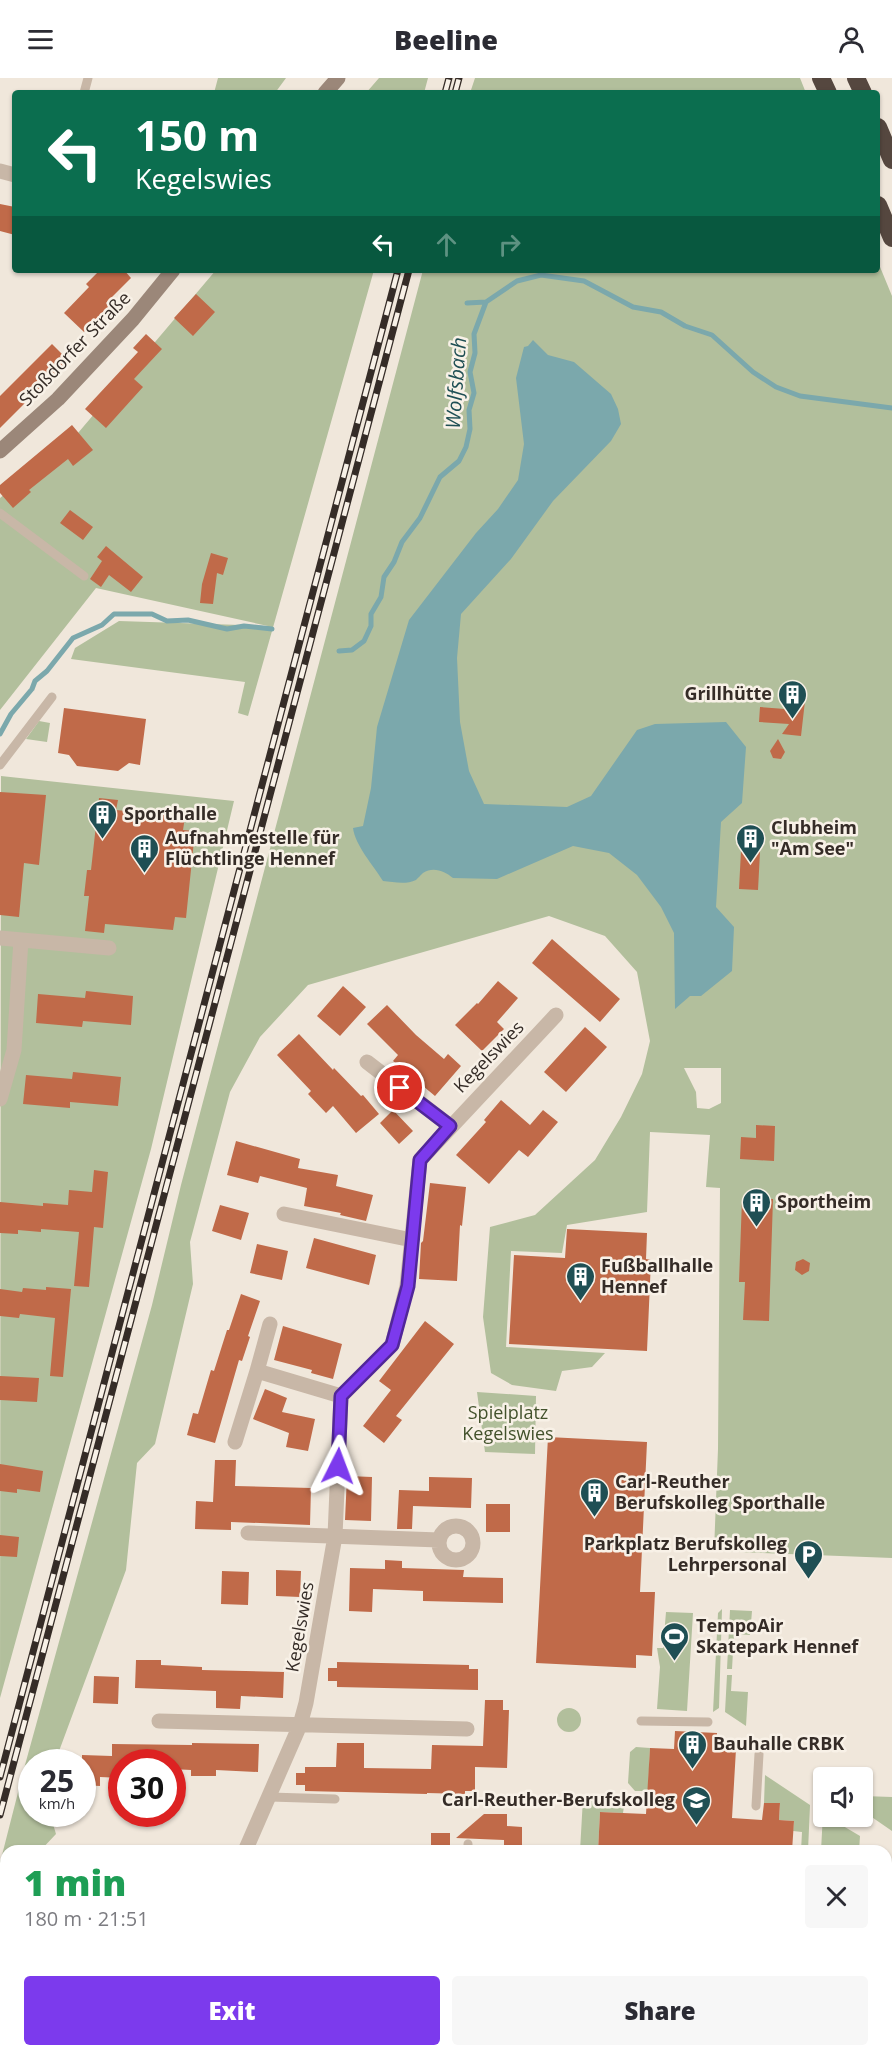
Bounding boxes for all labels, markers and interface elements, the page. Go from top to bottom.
text: Beeline [394,21,498,58]
icon: menu [24,23,57,56]
icon: person [835,23,868,56]
text: 150 m [135,106,259,163]
icon: left [36,114,114,192]
text: Kegelswies [135,160,272,197]
icon: left [367,228,400,261]
icon: ahead [430,228,463,261]
icon: right [493,228,526,261]
street label: Stoßdorfer Straße [13,286,135,411]
water label: Wolfsbach [439,336,472,430]
building icon: Grillhütte [777,678,809,720]
place label: Grillhütte [684,681,772,705]
building icon: Sporthalle [87,798,119,840]
place label: Sporthalle [124,801,217,825]
place label: Clubheim "Am See" [771,815,857,860]
building icon: Clubheim "Am See" [734,822,766,864]
place label: Aufnahmestelle für Flüchtlinge Hennef [165,825,340,870]
building icon: Aufnahmestelle für Flüchtlinge Hennef [128,832,160,874]
street label: Kegelswies [448,1015,529,1097]
pin [374,1062,425,1113]
icon: arrive [383,1071,416,1104]
building icon: Sportheim [740,1186,772,1228]
place label: Sportheim [777,1189,871,1213]
place label: Fußballhalle Hennef [601,1253,713,1298]
building icon: Fußballhalle Hennef [564,1260,596,1302]
park label: Spielplatz Kegelswies [462,1400,554,1445]
position arrow [306,1434,370,1498]
place label: Carl-Reuther Berufskolleg Sporthalle [615,1469,825,1514]
building icon: Carl-Reuther Berufskolleg Sporthalle [578,1476,610,1518]
place label: Parkplatz Berufskolleg Lehrpersonal [584,1531,787,1576]
parking icon: Parkplatz Berufskolleg Lehrpersonal [792,1538,824,1580]
street label: Kegelswies [279,1580,319,1674]
place label: TempoAir Skatepark Hennef [696,1613,859,1658]
sports icon: TempoAir Skatepark Hennef [659,1620,691,1662]
building icon: Bauhalle CRBK [676,1728,708,1770]
place label: Bauhalle CRBK [713,1731,844,1755]
speed limit sign: 30 [108,1749,186,1827]
text: 25 [40,1760,74,1801]
map controls [813,1767,873,1827]
button: sound [813,1767,873,1827]
school or university icon: Carl-Reuther-Berufskolleg [680,1784,712,1826]
place label: Carl-Reuther-Berufskolleg [442,1787,675,1811]
text: km/h [39,1793,75,1813]
text: 1 min [24,1858,126,1907]
button: close [805,1865,868,1928]
text: 180 m · 21:51 [24,1905,149,1932]
button: Exit [24,1976,440,2045]
button: Share [452,1976,868,2045]

